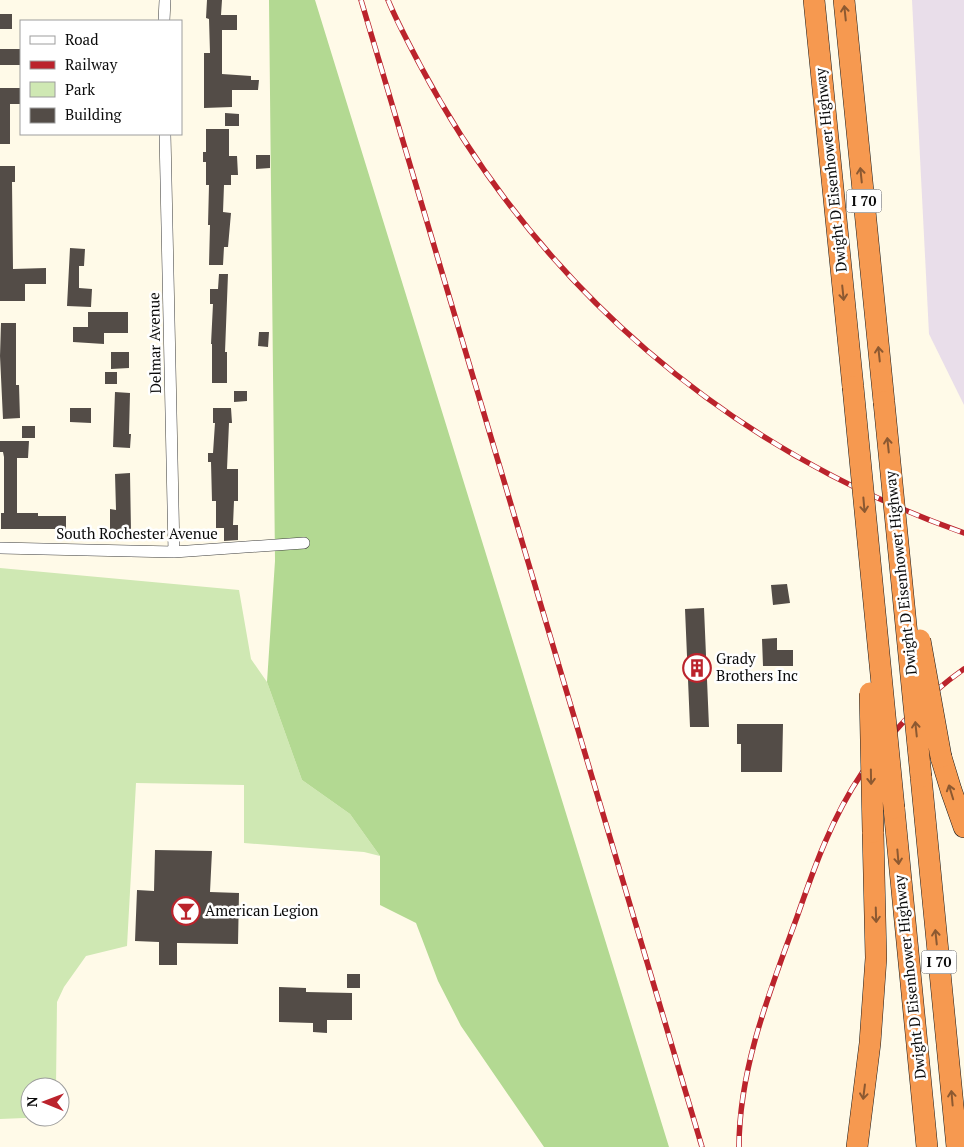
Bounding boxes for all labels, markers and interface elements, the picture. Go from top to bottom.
one-way arrow [840,5,850,21]
legend [20,20,182,135]
text: Road [65,29,98,49]
text: Railway [65,54,118,74]
street label: Dwight D Eisenhower Highway [809,67,851,273]
text: Park [65,79,95,99]
text: Building [65,104,123,124]
one-way arrow [856,167,866,183]
road number: I 70 [846,190,882,212]
one-way arrow [838,284,848,300]
street label: Delmar Avenue [143,292,165,394]
one-way arrow [874,346,884,362]
one-way arrow [883,437,893,453]
street label: Dwight D Eisenhower Highway [879,470,921,676]
one-way arrow [859,496,869,512]
street label: South Rochester Avenue [56,523,218,543]
place label: Grady Brothers Inc [716,648,798,685]
building icon: Grady Brothers Inc [682,653,712,683]
one-way arrow [912,721,921,737]
one-way arrow [867,768,876,784]
one-way arrow [946,785,956,801]
one-way arrow [893,849,903,865]
street label: Dwight D Eisenhower Highway [888,874,930,1080]
bar icon: American Legion [171,896,201,926]
place label: American Legion [205,900,319,920]
one-way arrow [871,907,880,923]
one-way arrow [931,929,941,945]
road number: I 70 [922,950,956,974]
north arrow [20,1077,70,1127]
one-way arrow [859,1083,869,1099]
one-way arrow [947,1091,957,1107]
text: N [22,1096,41,1107]

